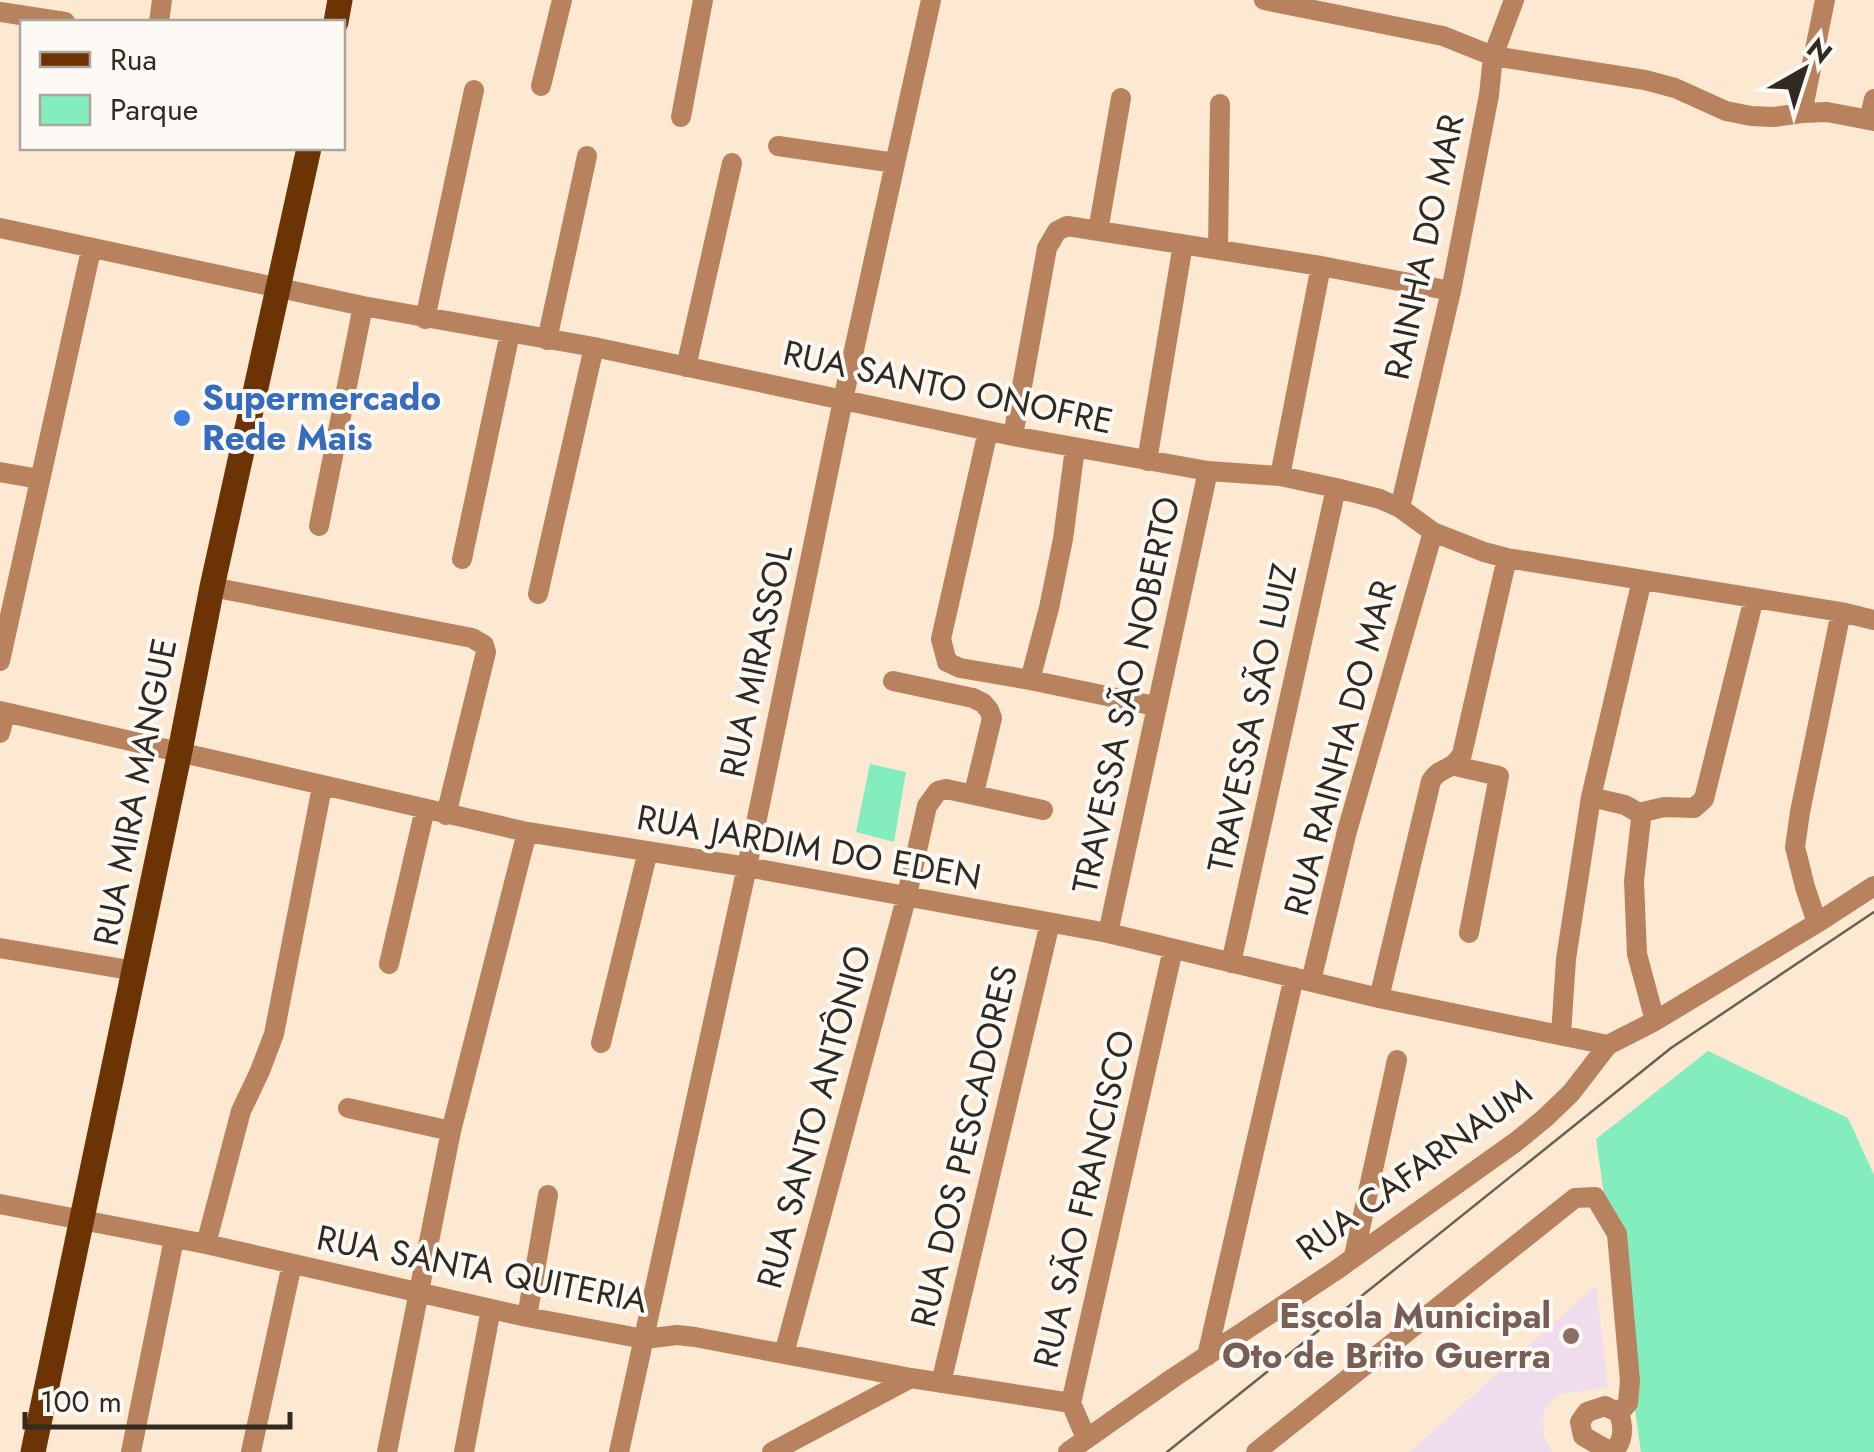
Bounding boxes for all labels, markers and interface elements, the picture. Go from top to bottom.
legend [20,20,345,150]
north arrow [1754,20,1854,120]
text: N [1798,28,1841,74]
text: Rua [110,38,157,81]
text: Parque [110,88,198,131]
street label: RAINHA DO MAR [1371,109,1477,384]
street label: RUA SANTO ONOFRE [778,328,1118,446]
place label: Supermercado Rede Mais [202,373,441,463]
marker: Supermercado Rede Mais [171,407,193,429]
street label: TRAVESSA SÃO NOBERTO [1059,492,1193,898]
street label: RUA MIRASSOL [707,540,805,782]
street label: TRAVESSA SÃO LUIZ [1195,559,1309,877]
street label: RUA RAINHA DO MAR [1271,574,1409,921]
street label: RUA MIRA MANGUE [81,634,189,950]
street label: RUA JARDIM DO EDEN [633,792,985,902]
street label: RUA SANTO ANTÔNIO [744,940,884,1294]
street label: RUA DOS PESCADORES [898,960,1030,1332]
street label: RUA SÃO FRANCISCO [1021,1025,1147,1373]
street label: RUA CAFARNAUM [1286,1068,1542,1272]
street label: RUA SANTA QUITERIA [312,1212,652,1326]
place label: Escola Municipal Oto de Brito Guerra [1222,1291,1551,1381]
marker: Escola Municipal Oto de Brito Guerra [1560,1325,1582,1347]
scale bar [25,1367,290,1429]
text: 100 m [40,1380,122,1423]

